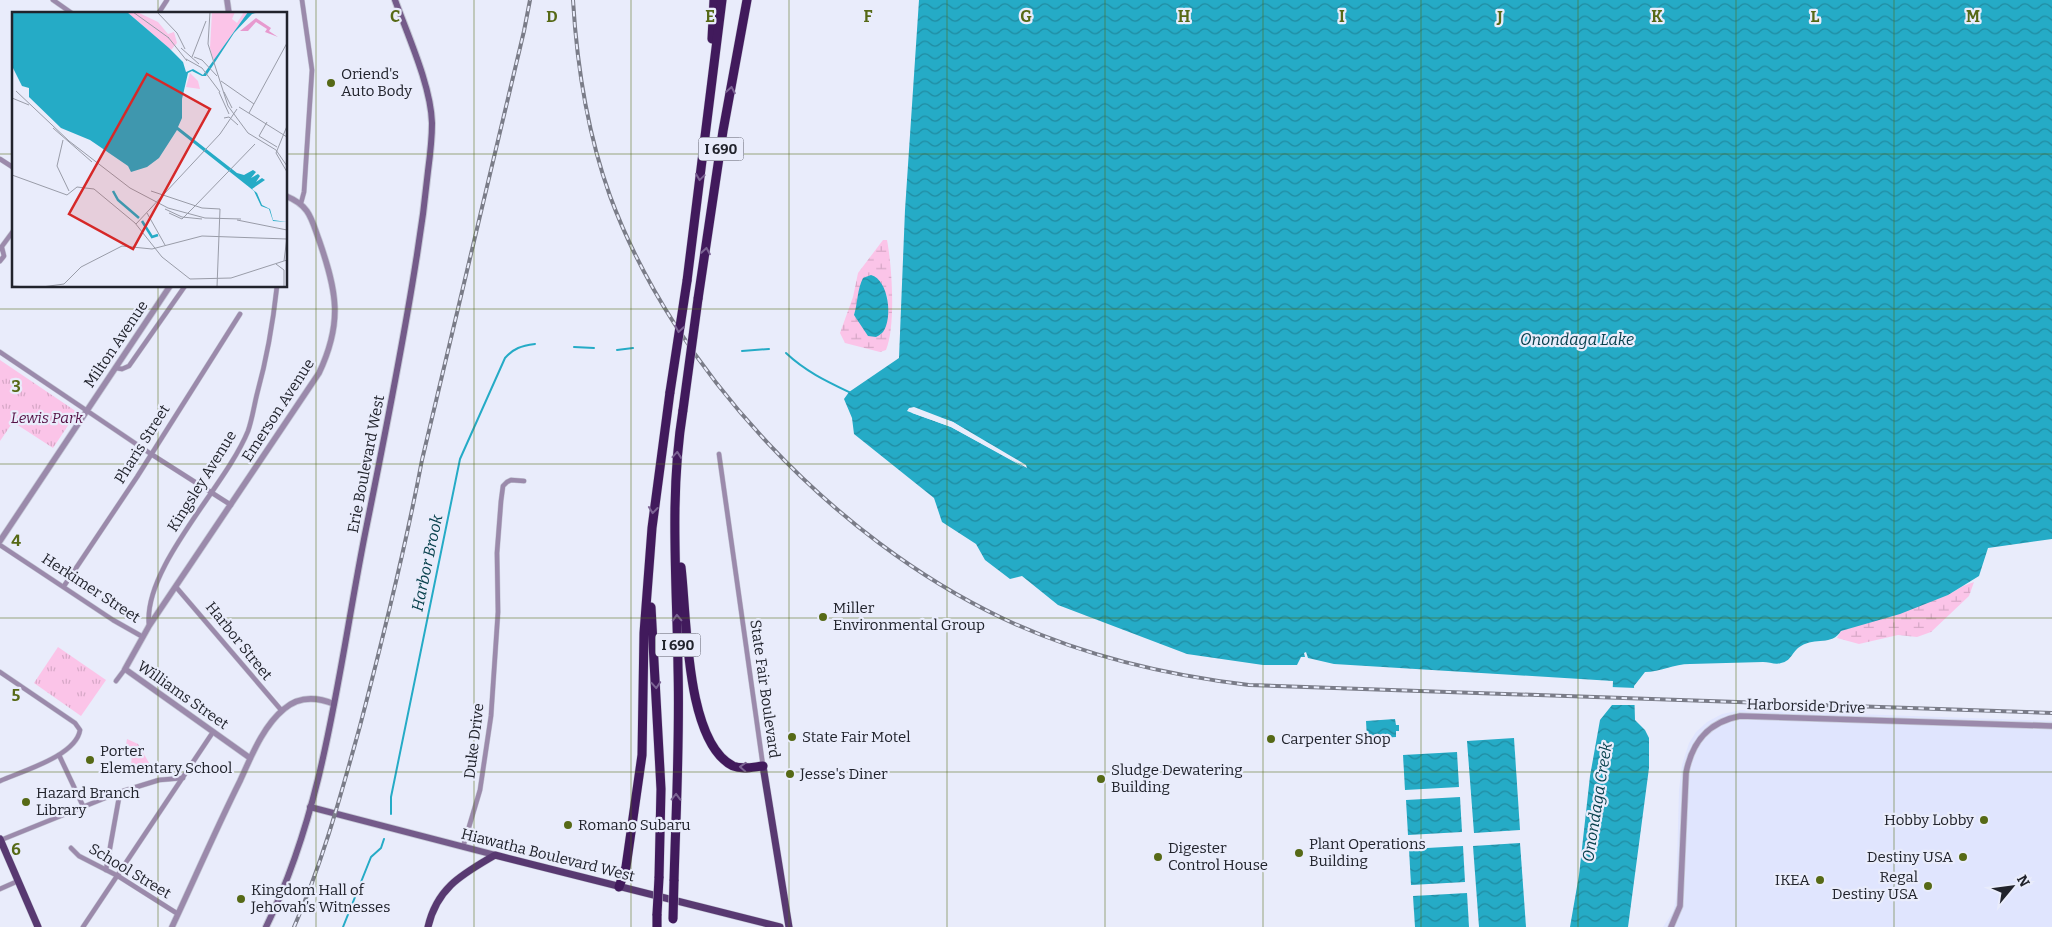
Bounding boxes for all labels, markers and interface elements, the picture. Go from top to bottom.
text: C [390,7,400,26]
text: D [546,7,558,26]
text: E [705,7,715,26]
text: F [864,7,873,26]
text: G [1020,7,1032,26]
text: H [1178,7,1191,26]
text: I [1339,7,1345,26]
text: J [1496,7,1503,26]
text: K [1651,7,1663,26]
text: L [1811,7,1820,26]
text: M [1966,7,1980,26]
inset map [12,12,288,288]
place label: Oriend's Auto Body [341,65,412,100]
marker: Oriend's Auto Body [325,77,337,89]
one-way arrow [725,86,735,94]
road number: I 690 [698,138,744,160]
one-way arrow [696,173,706,182]
one-way arrow [700,246,710,255]
street label: Milton Avenue [80,297,152,391]
one-way arrow [675,325,685,333]
water label: Onondaga Lake [1520,330,1634,349]
street label: Emerson Avenue [238,355,318,465]
text: 3 [11,377,21,396]
street label: Erie Boulevard West [344,393,388,534]
street label: Pharis Street [111,401,174,487]
park label: Lewis Park [11,409,84,427]
street label: Kingsley Avenue [164,427,240,535]
one-way arrow [671,451,682,459]
one-way arrow [648,506,659,514]
water label: Harbor Brook [407,513,447,613]
text: 4 [11,531,21,550]
street label: Herkimer Street [39,550,144,627]
street label: Harbor Street [202,598,276,684]
place label: Miller Environmental Group [833,599,985,634]
marker: Miller Environmental Group [817,611,829,623]
one-way arrow [672,613,682,621]
street label: State Fair Boulevard [746,619,784,760]
road number: I 690 [656,634,700,656]
street label: Williams Street [134,657,232,733]
one-way arrow [650,681,661,689]
text: 5 [12,686,21,705]
street label: Harborside Drive [1746,695,1866,717]
street label: Duke Drive [460,702,488,780]
place label: State Fair Motel [802,728,911,746]
place label: Carpenter Shop [1281,730,1391,748]
marker: State Fair Motel [786,731,798,743]
marker: Carpenter Shop [1265,733,1277,745]
water label: Onondaga Creek [1578,741,1616,863]
place label: Porter Elementary School [100,742,232,777]
marker: Porter Elementary School [84,754,96,766]
place label: Sludge Dewatering Building [1111,761,1243,796]
one-way arrow [738,762,746,773]
place label: Jesse's Diner [799,765,888,783]
marker: Jesse's Diner [784,768,796,780]
marker: Sludge Dewatering Building [1095,773,1107,785]
place label: Hazard Branch Library [36,784,140,819]
one-way arrow [671,793,682,801]
marker: Hazard Branch Library [20,796,32,808]
place label: Hobby Lobby [1884,811,1974,829]
marker: Hobby Lobby [1978,814,1990,826]
place label: Romano Subaru [578,816,691,834]
marker: Romano Subaru [562,819,574,831]
street label: Hiawatha Boulevard West [459,825,637,885]
place label: Plant Operations Building [1309,835,1426,870]
street label: School Street [86,839,175,903]
place label: Digester Control House [1168,839,1268,874]
text: 6 [11,840,21,859]
marker: Plant Operations Building [1293,847,1305,859]
place label: Destiny USA [1867,848,1953,866]
marker: Digester Control House [1152,851,1164,863]
marker: Destiny USA [1957,851,1969,863]
north arrow [1987,862,2037,912]
place label: Regal Destiny USA [1832,868,1918,903]
place label: IKEA [1775,871,1810,889]
text: N [2013,872,2033,890]
marker: IKEA [1814,874,1826,886]
marker: Regal Destiny USA [1922,880,1934,892]
place label: Kingdom Hall of Jehovah’s Witnesses [250,881,390,916]
marker: Kingdom Hall of Jehovah’s Witnesses [235,893,247,905]

